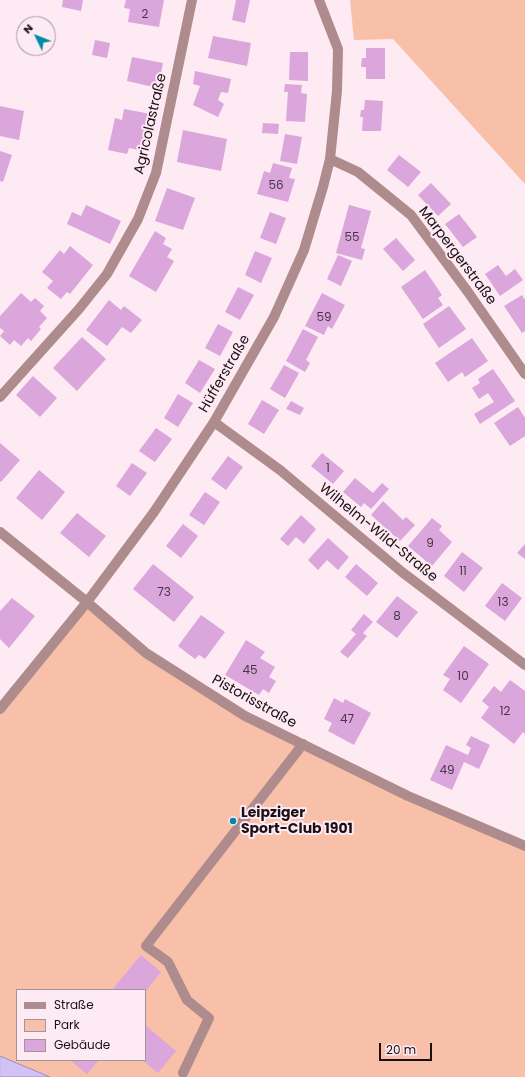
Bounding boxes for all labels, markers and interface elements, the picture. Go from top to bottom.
house number: 2 [142,8,148,22]
north arrow [16,16,56,56]
text: N [19,20,37,37]
street label: Agricolastraße [131,72,171,176]
house number: 56 [268,179,284,193]
street label: Marpergerstraße [415,204,499,308]
house number: 55 [344,231,360,245]
house number: 59 [316,311,332,325]
street label: Hüfferstraße [196,332,254,416]
house number: 1 [326,462,330,476]
street label: Wilhelm-Wild-Straße [315,480,441,586]
house number: 9 [426,537,434,551]
house number: 11 [459,565,467,579]
house number: 73 [157,586,171,600]
house number: 13 [498,596,508,610]
house number: 8 [393,610,401,624]
house number: 45 [242,664,258,678]
house number: 10 [457,670,469,684]
street label: Pistorisstraße [209,672,299,732]
house number: 12 [500,705,510,719]
house number: 47 [340,713,354,727]
house number: 49 [439,764,455,778]
place label: Leipziger Sport-Club 1901 [241,805,353,838]
marker: Leipziger Sport-Club 1901 [228,816,238,826]
legend [16,989,146,1061]
text: Straße [54,996,94,1013]
text: Park [54,1016,80,1033]
scale bar [381,1035,434,1061]
text: Gebäude [54,1036,110,1053]
text: 20 m [386,1041,416,1058]

